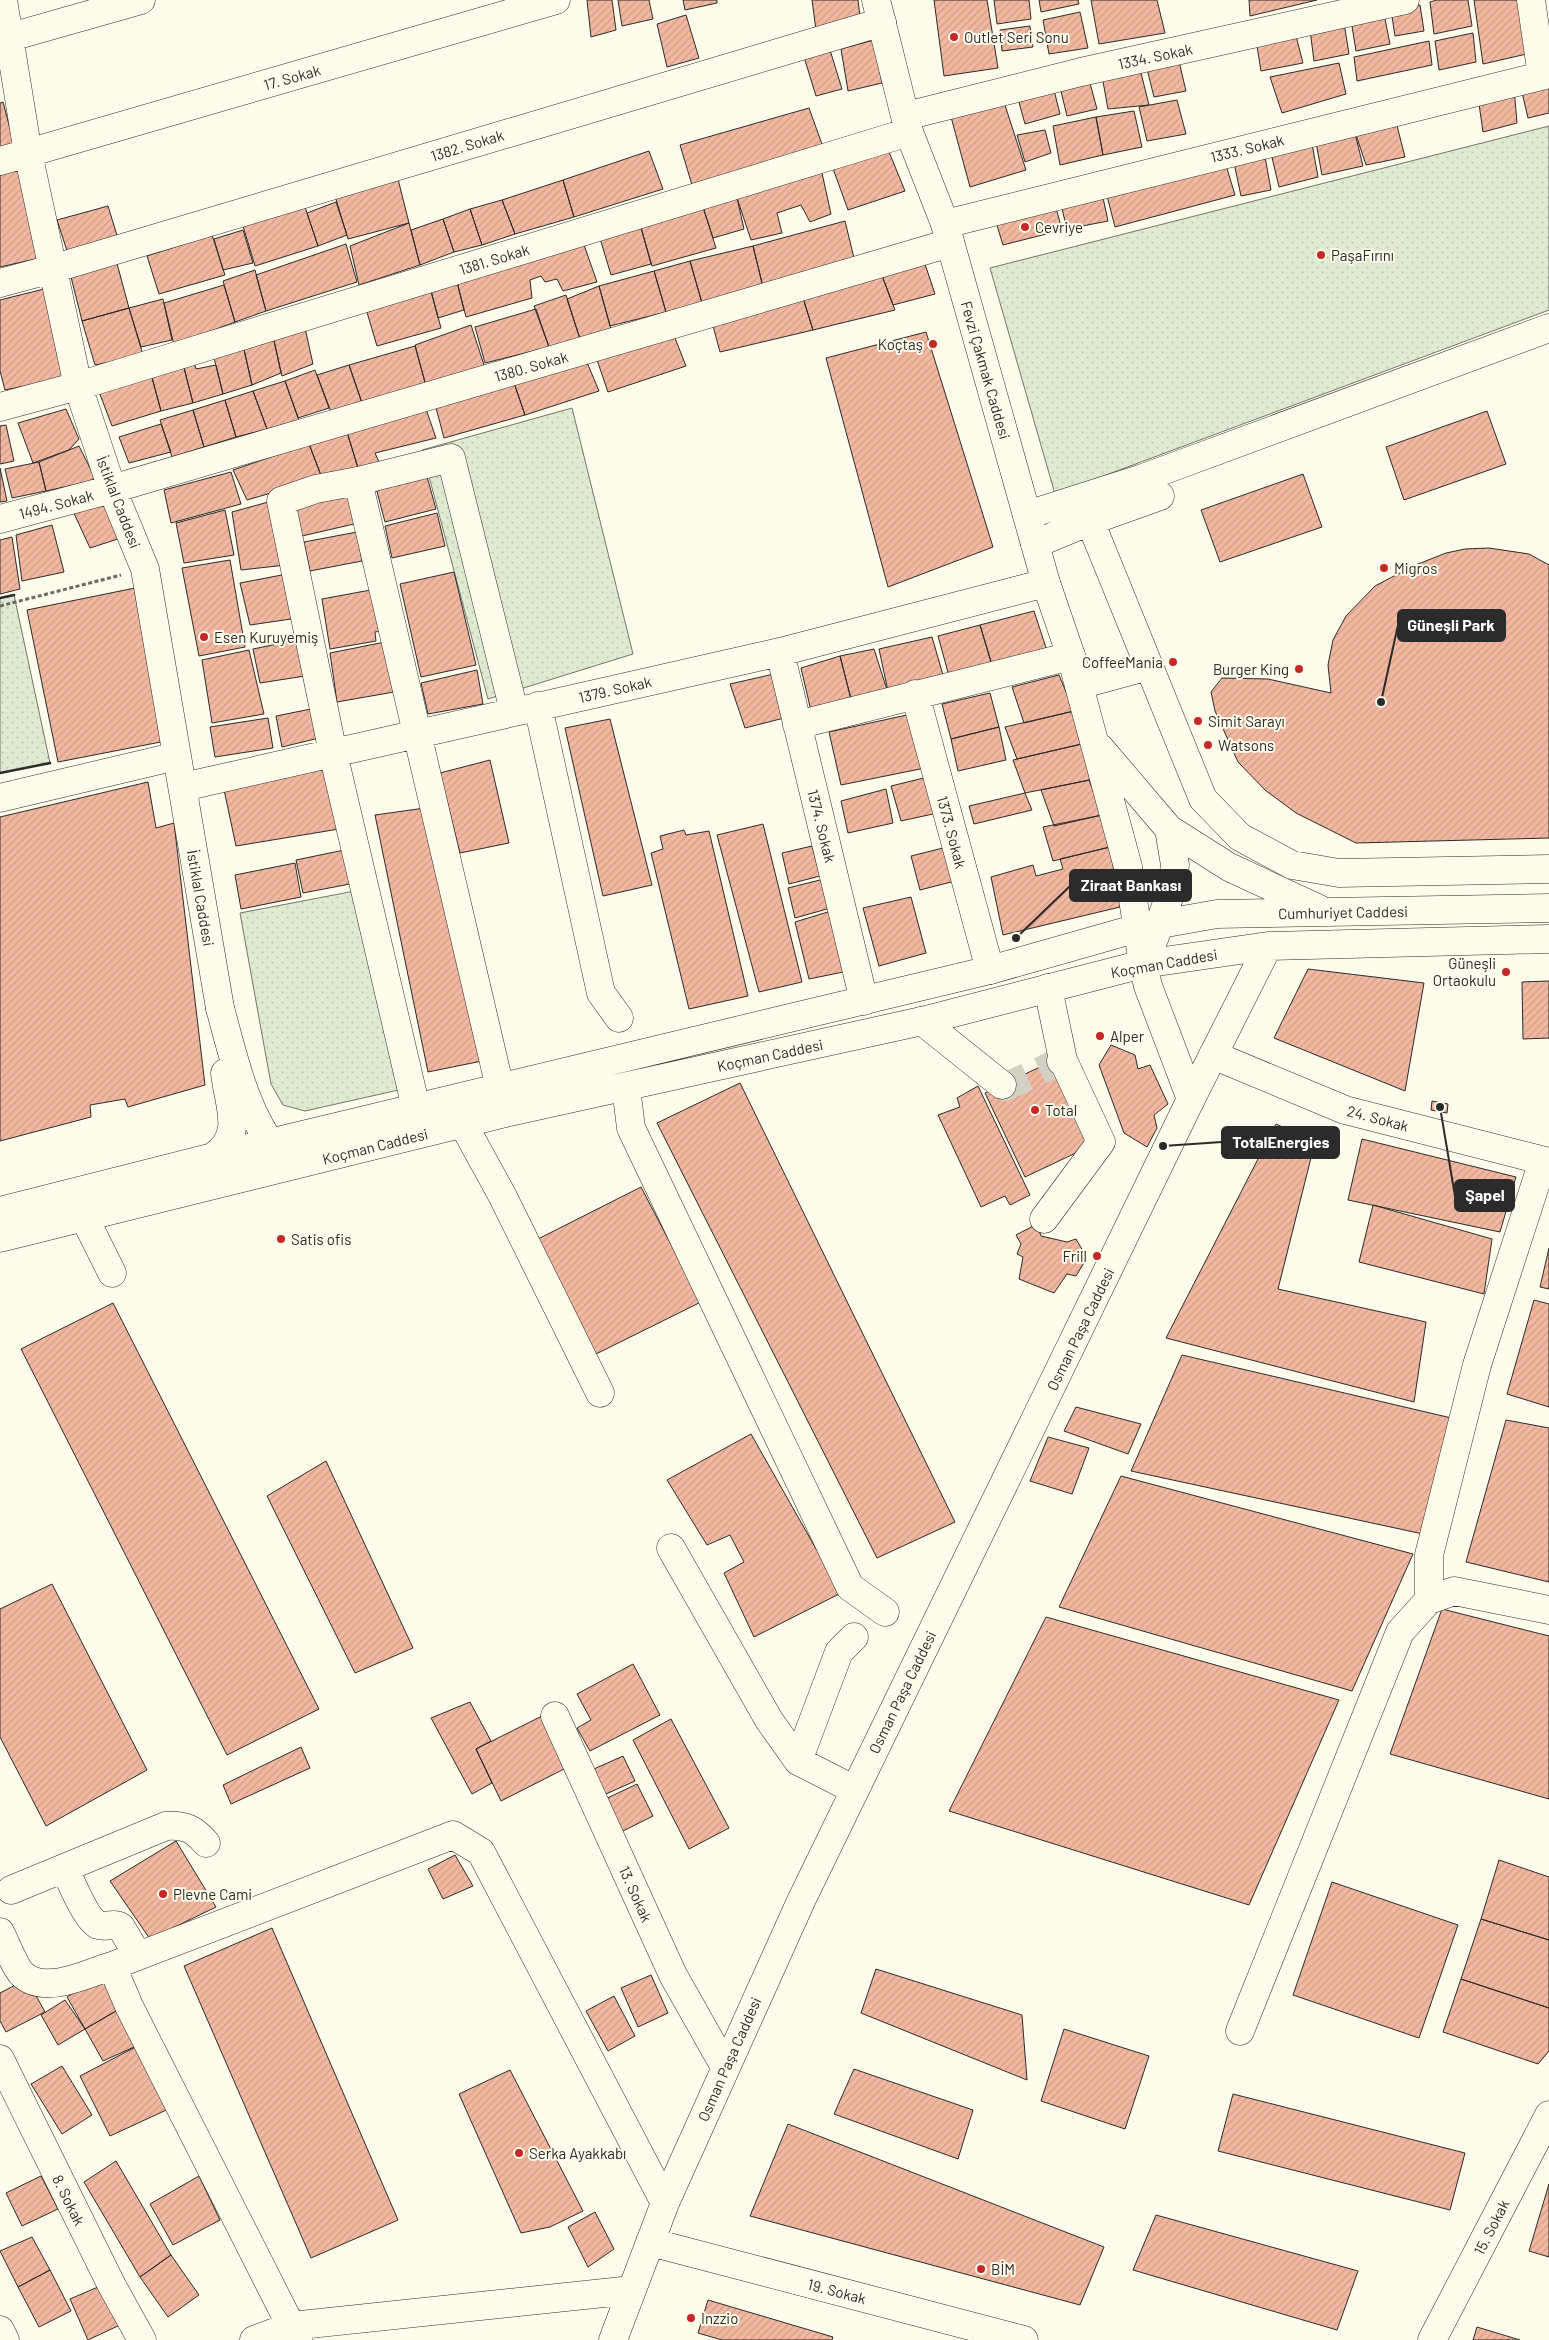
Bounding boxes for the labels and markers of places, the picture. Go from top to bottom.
place label: Outlet Seri Sonu [964,28,1069,46]
marker: Outlet Seri Sonu [948,31,960,43]
place label: Cevriye [1035,218,1083,236]
marker: Cevriye [1019,221,1031,233]
place label: PaşaFırını [1331,246,1394,264]
marker: PaşaFırını [1315,249,1327,261]
place label: Koçtaş [878,335,923,353]
marker: Koçtaş [927,338,939,350]
place label: Migros [1394,559,1437,577]
marker: Migros [1378,562,1390,574]
callout: Güneşli Park [1398,610,1505,641]
place label: Esen Kuruyemiş [214,628,318,646]
marker: Esen Kuruyemiş [198,631,210,643]
place label: CoffeeMania [1082,653,1163,671]
marker: CoffeeMania [1167,656,1179,668]
place label: Burger King [1213,660,1289,678]
marker: Burger King [1293,663,1305,675]
place label: Simit Sarayı [1208,712,1285,730]
marker: Simit Sarayı [1192,715,1204,727]
place label: Watsons [1218,736,1274,754]
marker: Watsons [1202,739,1214,751]
callout: Ziraat Bankası [1070,870,1191,901]
place label: Güneşli Ortaokulu [1433,954,1496,989]
marker: Güneşli Ortaokulu [1500,966,1512,978]
place label: Alper [1110,1027,1145,1045]
marker: Alper [1094,1030,1106,1042]
place label: Total [1045,1101,1077,1119]
marker: Total [1029,1104,1041,1116]
callout: TotalEnergies [1222,1127,1339,1158]
callout: Şapel [1455,1180,1514,1211]
place label: Satis ofis [291,1230,351,1248]
marker: Satis ofis [275,1233,287,1245]
place label: Frill [1062,1247,1087,1265]
marker: Frill [1091,1250,1103,1262]
place label: Plevne Cami [173,1885,252,1903]
marker: Plevne Cami [157,1888,169,1900]
place label: Serka Ayakkabı [529,2144,626,2162]
marker: Serka Ayakkabı [513,2147,525,2159]
place label: BİM [991,2260,1015,2278]
marker: BİM [975,2263,987,2275]
place label: Inzzio [701,2309,738,2327]
marker: Inzzio [685,2312,697,2324]

